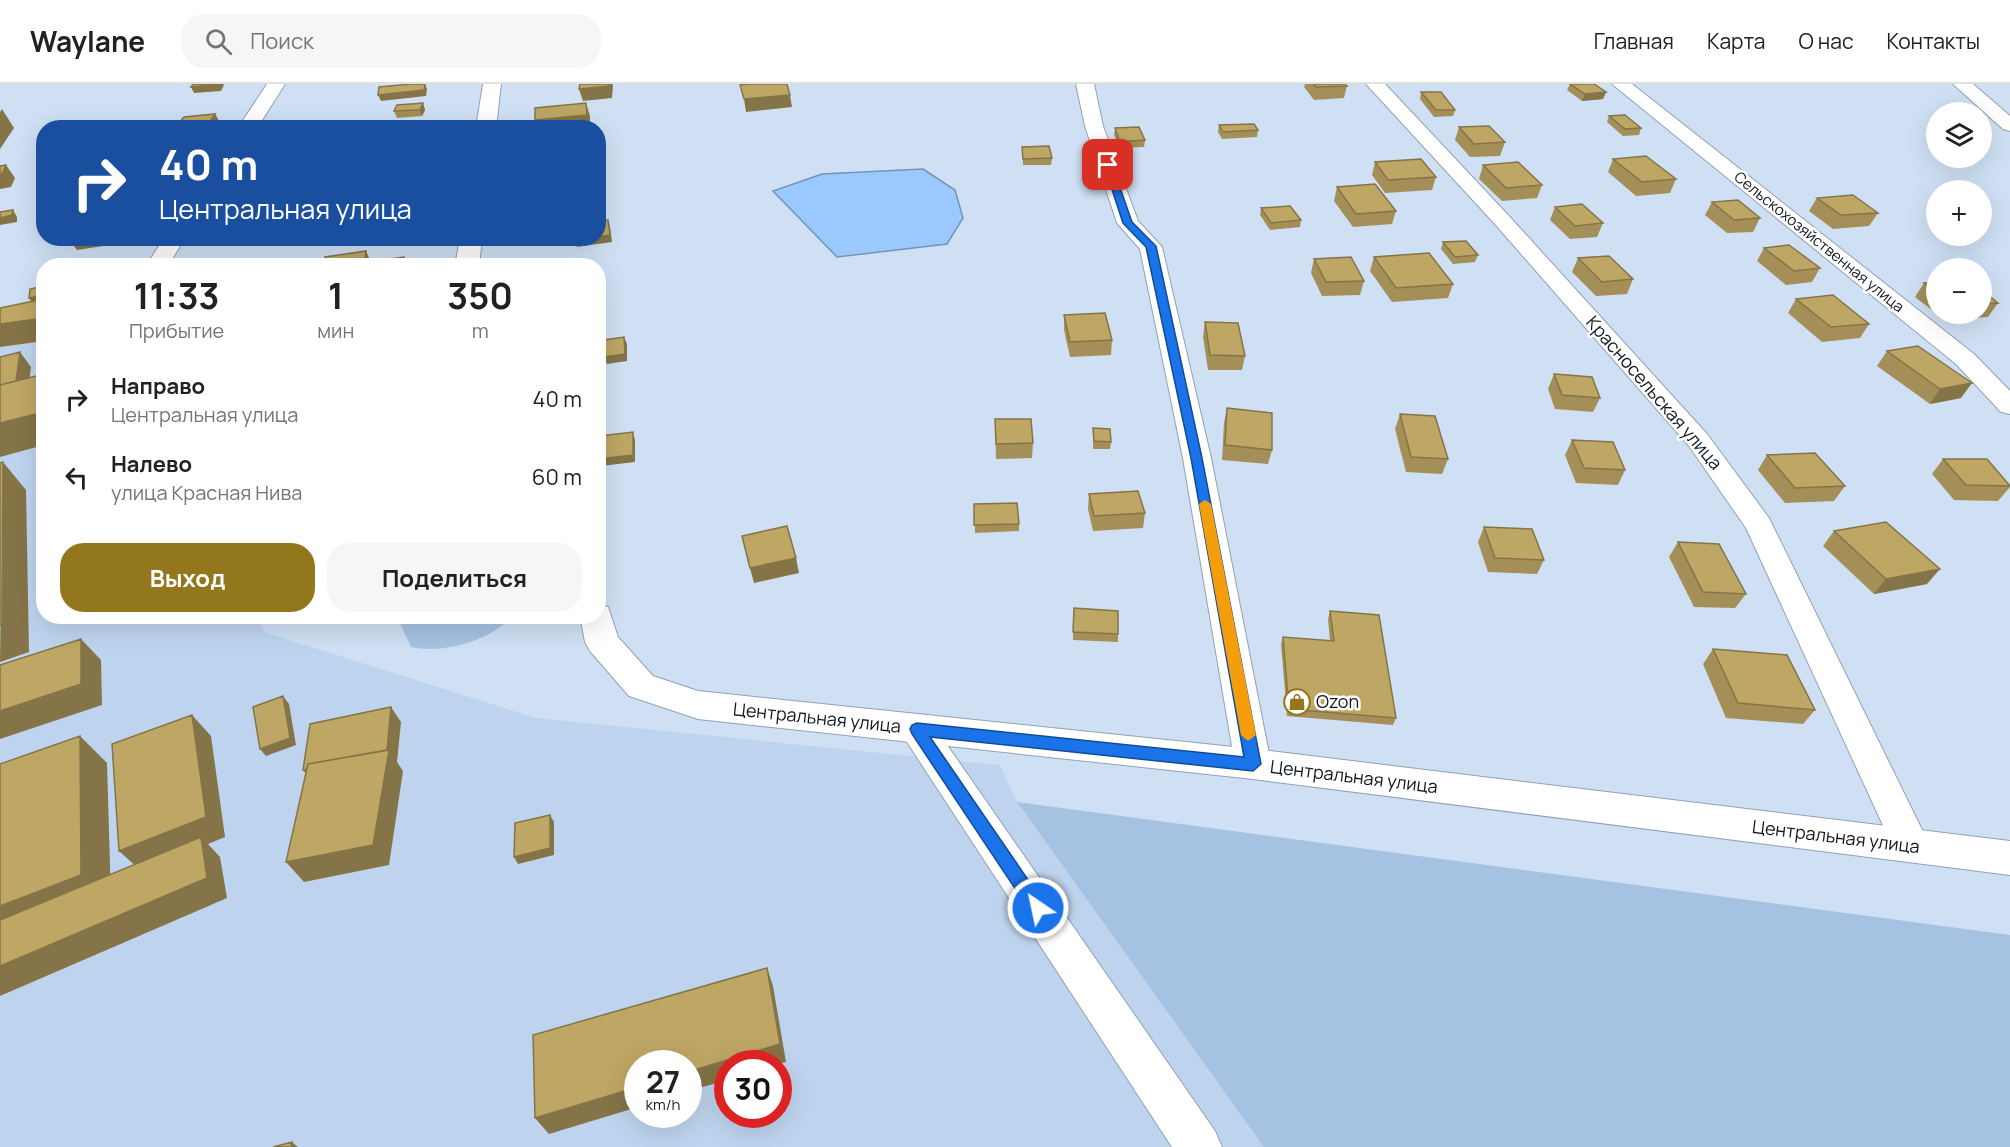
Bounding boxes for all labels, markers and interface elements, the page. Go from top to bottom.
search box [181,14,601,68]
text: Waylane [30,22,145,60]
icon: search [202,25,235,58]
text: Поиск [250,26,314,56]
text: Главная [1594,27,1674,55]
text: Карта [1707,27,1765,55]
text: О нас [1798,27,1854,55]
text: Контакты [1887,27,1980,55]
map controls [1926,102,1992,324]
button: layers [1926,102,1992,168]
text: 40 m [159,135,258,193]
pin [1082,139,1133,190]
icon: right [60,144,138,222]
icon: arrive [1091,148,1124,181]
street label: Сельскохозяйственная улица [1730,166,1909,317]
button: + [1926,180,1992,246]
text: Центральная улица [159,190,412,227]
button: − [1926,258,1992,324]
text: 11:33 [134,271,220,320]
text: 1 [328,271,344,320]
text: 350 [447,271,513,320]
street label: Красносельская улица [1581,310,1728,474]
text: Прибытие [129,317,224,344]
text: мин [317,317,354,344]
text: m [472,317,489,344]
text: Направо [111,371,205,401]
icon: right [60,383,93,416]
text: 40 m [533,384,582,414]
text: Центральная улица [111,401,298,428]
text: Налево [111,449,192,479]
icon: left [60,461,93,494]
text: 60 m [532,462,582,492]
text: улица Красная Нива [111,479,302,506]
button: Выход [60,543,315,612]
button: Поделиться [327,543,582,612]
shop icon: Ozon [1282,687,1312,717]
place label: Ozon [1316,689,1359,713]
street label: Центральная улица [732,696,902,738]
street label: Центральная улица [1269,754,1439,798]
street label: Центральная улица [1751,814,1921,858]
position arrow [1006,876,1070,940]
speed limit sign: 30 [714,1050,792,1128]
text: 27 [646,1061,680,1102]
text: km/h [646,1094,680,1115]

